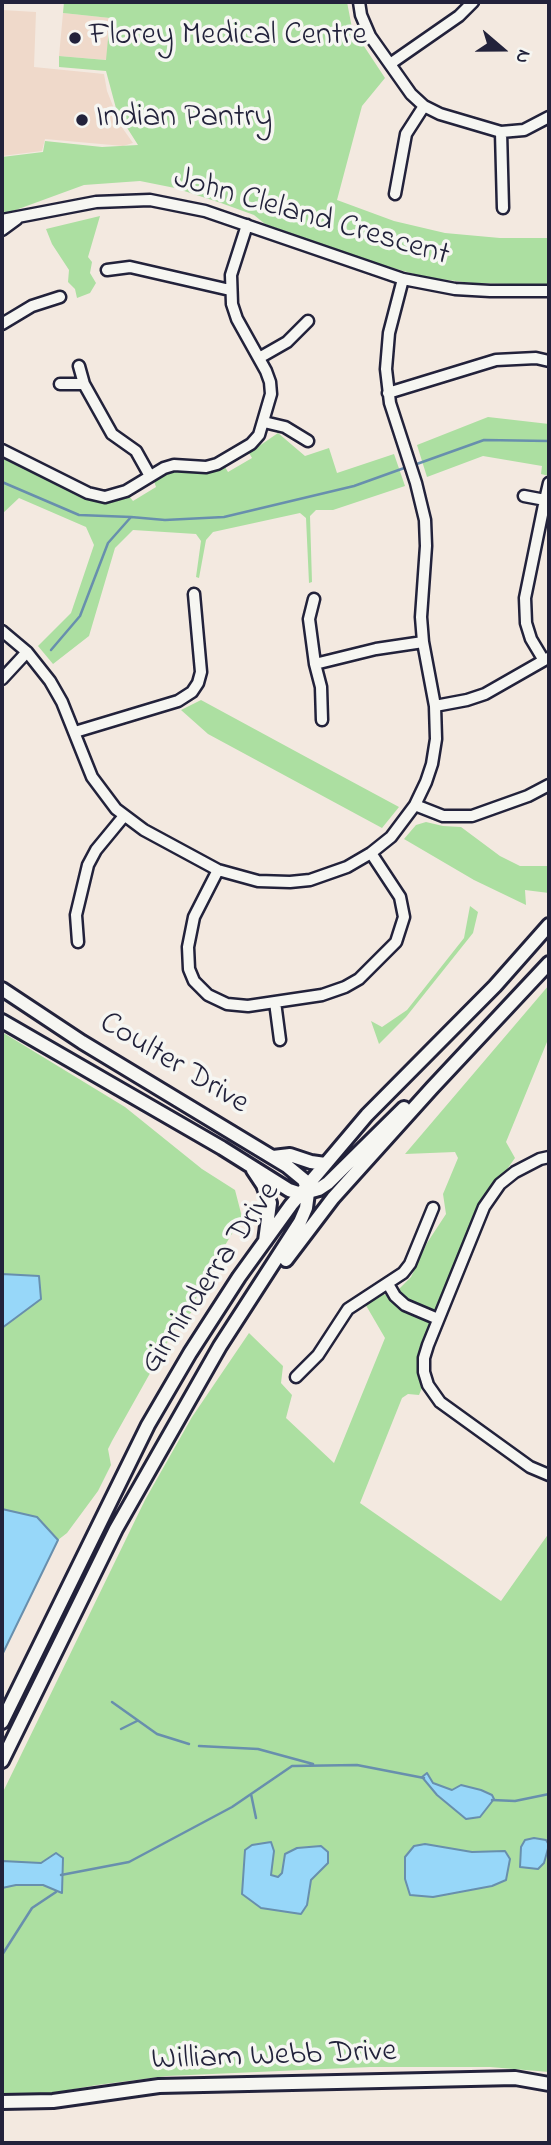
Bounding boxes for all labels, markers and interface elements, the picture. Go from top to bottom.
north arrow [467,14,537,84]
place label: Florey Medical Centre [89,19,367,57]
marker: Florey Medical Centre [67,30,83,46]
text: N [507,46,537,67]
place label: Indian Pantry [96,101,272,139]
marker: Indian Pantry [74,112,90,128]
street label: John Cleland Crescent [169,161,453,277]
street label: Coulter Drive [91,1005,255,1125]
street label: Ginninderra Drive [134,1176,290,1382]
street label: William Webb Drive [151,2035,397,2081]

